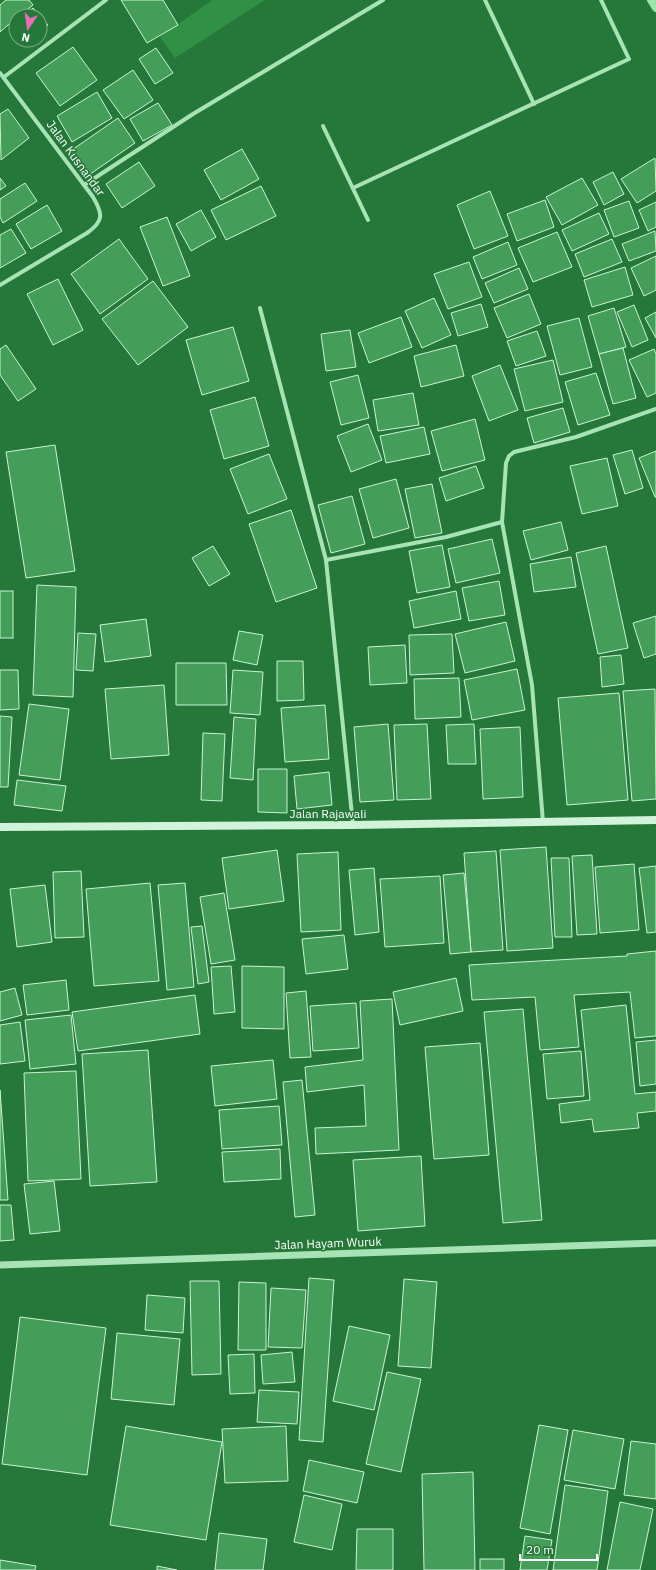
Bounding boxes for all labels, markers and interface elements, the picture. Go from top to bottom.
north arrow [8,8,48,48]
text: N [20,30,31,45]
street label: Jalan Kusnandar [44,117,109,199]
street label: Jalan Rajawali [290,806,366,821]
street label: Jalan Hayam Wuruk [274,1234,383,1252]
scale bar [520,1536,597,1562]
text: 20 m [526,1542,554,1557]

